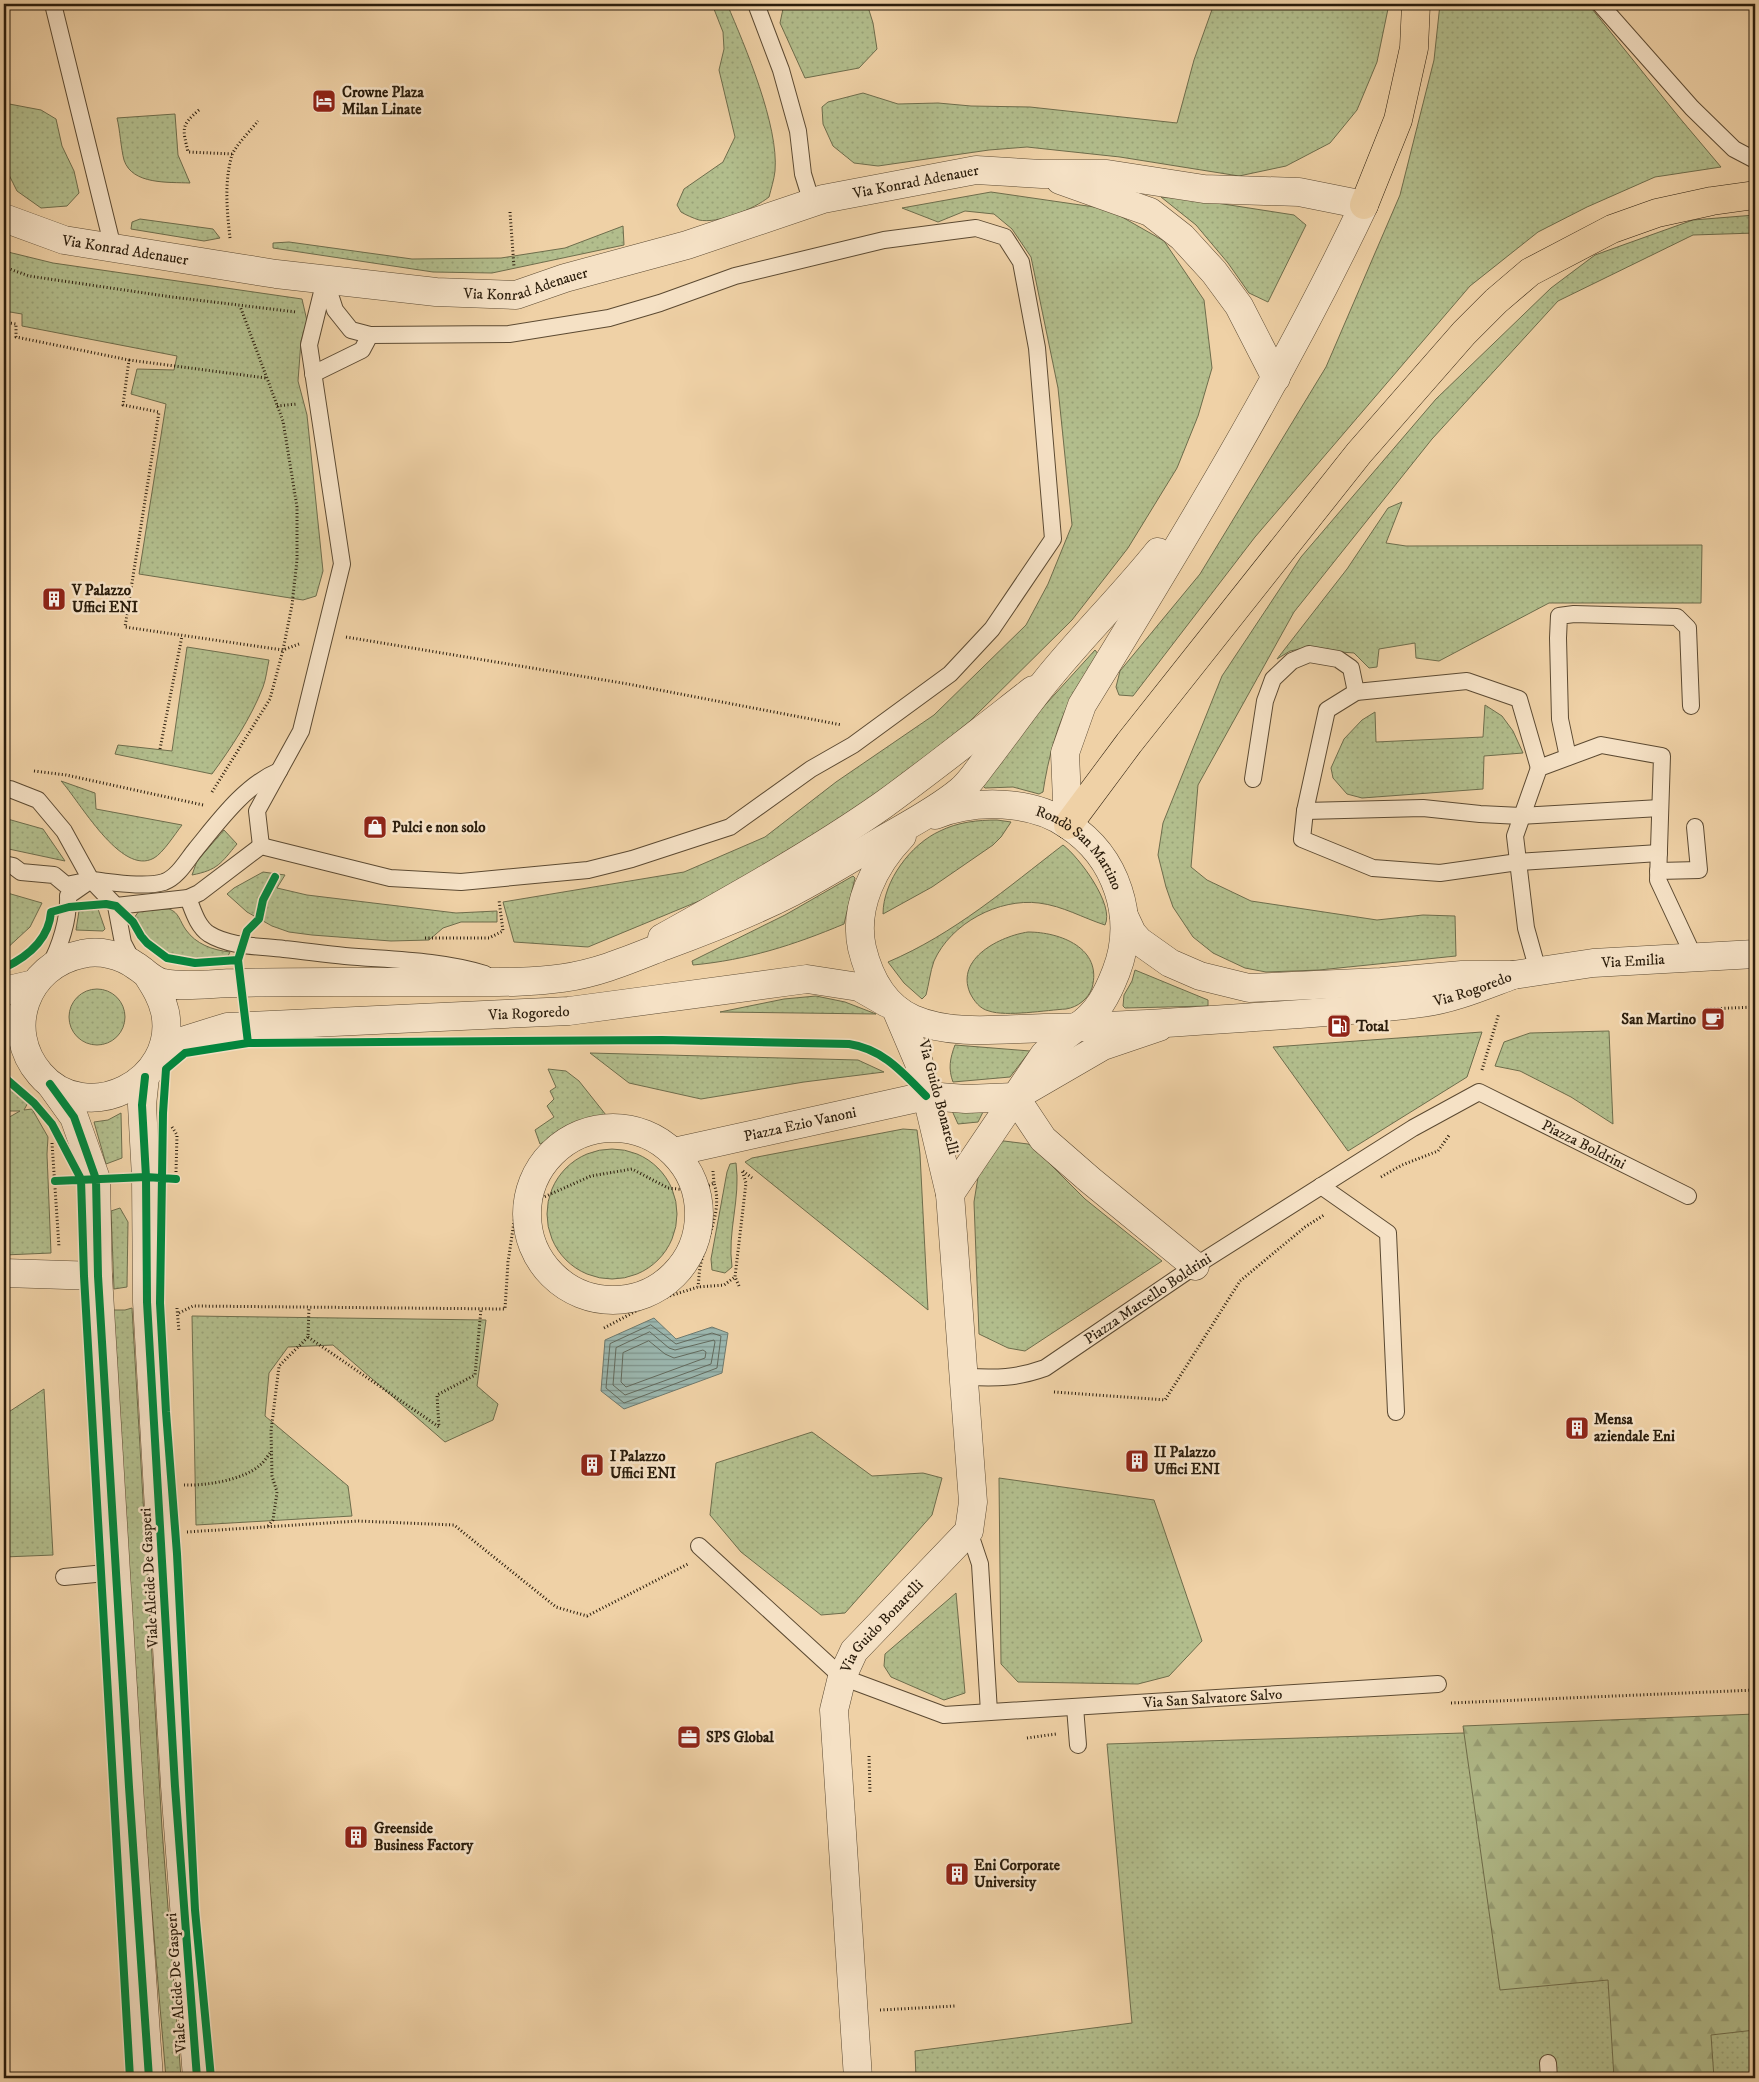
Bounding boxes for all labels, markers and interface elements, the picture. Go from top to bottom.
place label: Crowne Plaza Milan Linate [342,83,425,119]
hotel icon: Crowne Plaza Milan Linate [311,88,337,114]
street label: Via Konrad Adenauer [850,161,981,203]
street label: Via Konrad Adenauer [60,231,190,270]
street label: Via Konrad Adenauer [462,263,590,305]
place label: V Palazzo Uffici ENI [71,581,138,617]
building icon: V Palazzo Uffici ENI [41,586,67,612]
street label: Rondò San Martino [1033,802,1126,893]
shop icon: Pulci e non solo [362,814,388,840]
place label: Pulci e non solo [392,818,486,837]
street label: Via Emilia [1600,950,1666,973]
street label: Via Rogoredo [1431,967,1514,1011]
street label: Via Rogoredo [487,1002,570,1025]
cafe icon: San Martino [1700,1006,1726,1032]
place label: San Martino [1621,1010,1697,1029]
fuel station icon: Total [1326,1013,1352,1039]
place label: Total [1355,1017,1389,1036]
street label: Via Guido Bonarelli [914,1037,963,1157]
street label: Piazza Ezio Vanoni [742,1103,858,1146]
street label: Piazza Boldrini [1539,1116,1629,1174]
street label: Piazza Marcello Boldrini [1081,1249,1215,1349]
place label: Mensa aziendale Eni [1594,1410,1675,1446]
building icon: Mensa aziendale Eni [1564,1415,1590,1441]
place label: II Palazzo Uffici ENI [1154,1443,1220,1479]
place label: I Palazzo Uffici ENI [610,1447,676,1483]
building icon: II Palazzo Uffici ENI [1124,1448,1150,1474]
building icon: I Palazzo Uffici ENI [579,1452,605,1478]
street label: Viale Alcide De Gasperi [136,1507,163,1650]
street label: Via Guido Bonarelli [836,1576,928,1677]
street label: Via San Salvatore Salvo [1142,1685,1283,1713]
office icon: SPS Global [676,1724,702,1750]
place label: SPS Global [706,1728,774,1747]
place label: Greenside Business Factory [374,1819,474,1855]
building icon: Greenside Business Factory [343,1824,369,1850]
place label: Eni Corporate University [974,1856,1061,1892]
building icon: Eni Corporate University [944,1861,970,1887]
street label: Viale Alcide De Gasperi [162,1912,191,2055]

